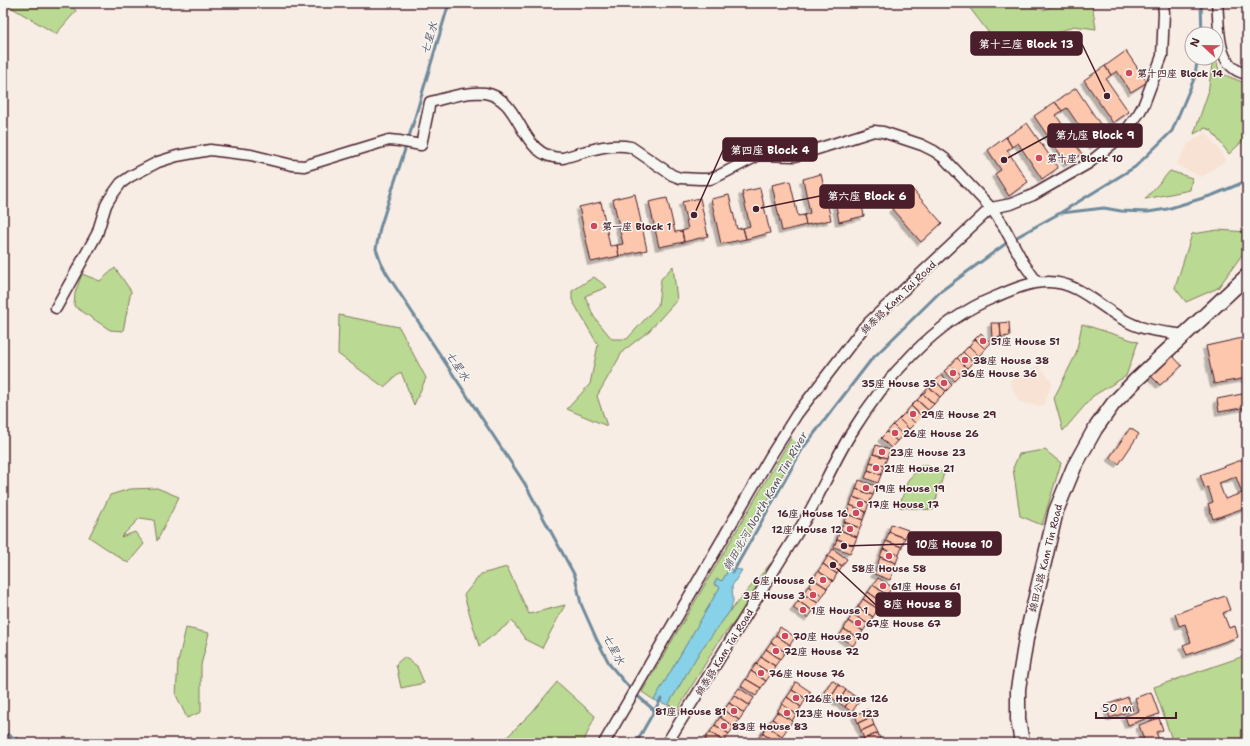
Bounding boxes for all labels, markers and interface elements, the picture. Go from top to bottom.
water label: 七星水 [417,19,442,56]
north arrow [1184,26,1224,66]
callout: 第十三座 Block 13 [971,32,1082,55]
text: N [1187,35,1204,49]
text: 第十三座 Block 13 [979,37,1074,52]
place label: 第十四座 Block 14 [1137,67,1223,80]
marker: 第十四座 Block 14 [1124,68,1134,78]
callout: 第九座 Block 9 [1048,124,1142,147]
text: 第九座 Block 9 [1056,128,1135,143]
callout: 第四座 Block 4 [723,138,817,161]
text: 第四座 Block 4 [731,143,810,158]
place label: 第十座 Block 10 [1047,152,1123,165]
marker: 第十座 Block 10 [1034,153,1044,163]
callout: 第六座 Block 6 [820,185,914,208]
text: 第六座 Block 6 [828,189,907,204]
place label: 第一座 Block 1 [602,220,672,233]
marker: 第一座 Block 1 [589,221,599,231]
street label: 錦泰路 Kam Tai Road [858,257,939,337]
place label: 51座 House 51 [991,335,1060,348]
marker: 51座 House 51 [978,336,988,346]
water label: 七星水 [442,348,473,385]
place label: 38座 House 38 [973,354,1049,367]
marker: 38座 House 38 [960,355,970,365]
place label: 36座 House 36 [961,367,1037,380]
marker: 36座 House 36 [948,368,958,378]
place label: 35座 House 35 [862,377,936,390]
marker: 35座 House 35 [939,378,949,388]
place label: 29座 House 29 [921,408,996,421]
marker: 29座 House 29 [908,409,918,419]
place label: 26座 House 26 [903,427,979,440]
water label: 錦田北河 North Kam Tin River [719,428,812,573]
marker: 26座 House 26 [890,428,900,438]
place label: 23座 House 23 [890,446,966,459]
marker: 23座 House 23 [877,447,887,457]
place label: 21座 House 21 [884,462,955,475]
marker: 21座 House 21 [871,463,881,473]
place label: 19座 House 19 [874,482,945,495]
marker: 19座 House 19 [861,483,871,493]
place label: 17座 House 17 [868,498,939,511]
marker: 17座 House 17 [855,499,865,509]
street label: 錦田公路 Kam Tin Road [1026,502,1065,614]
place label: 16座 House 16 [777,507,848,520]
marker: 16座 House 16 [851,508,861,518]
place label: 12座 House 12 [771,523,842,536]
marker: 12座 House 12 [845,524,855,534]
callout: 10座 House 10 [908,532,1001,555]
text: 10座 House 10 [915,537,993,552]
marker: 58座 House 58 [884,551,894,561]
place label: 58座 House 58 [852,562,926,575]
place label: 6座 House 6 [753,574,815,587]
marker: 6座 House 6 [818,575,828,585]
place label: 61座 House 61 [891,580,961,593]
marker: 61座 House 61 [878,581,888,591]
place label: 3座 House 3 [743,589,805,602]
marker: 3座 House 3 [808,590,818,600]
callout: 8座 House 8 [876,593,960,616]
text: 8座 House 8 [884,597,952,612]
place label: 1座 House 1 [811,604,869,617]
marker: 1座 House 1 [798,605,808,615]
street label: 錦泰路 Kam Tai Road [692,606,757,698]
place label: 67座 House 67 [866,617,941,630]
marker: 67座 House 67 [853,618,863,628]
place label: 70座 House 70 [793,630,869,643]
water label: 七星水 [599,631,628,668]
marker: 70座 House 70 [780,631,790,641]
place label: 72座 House 72 [784,645,859,658]
marker: 72座 House 72 [771,646,781,656]
place label: 76座 House 76 [769,667,845,680]
marker: 76座 House 76 [756,668,766,678]
place label: 126座 House 126 [804,692,888,705]
marker: 126座 House 126 [791,693,801,703]
scale bar [1096,694,1176,720]
text: 50 m [1102,700,1132,716]
place label: 81座 House 81 [655,705,726,718]
marker: 81座 House 81 [729,706,739,716]
place label: 123座 House 123 [795,707,879,720]
marker: 123座 House 123 [782,708,792,718]
place label: 83座 House 83 [732,720,808,733]
marker: 83座 House 83 [719,721,729,731]

